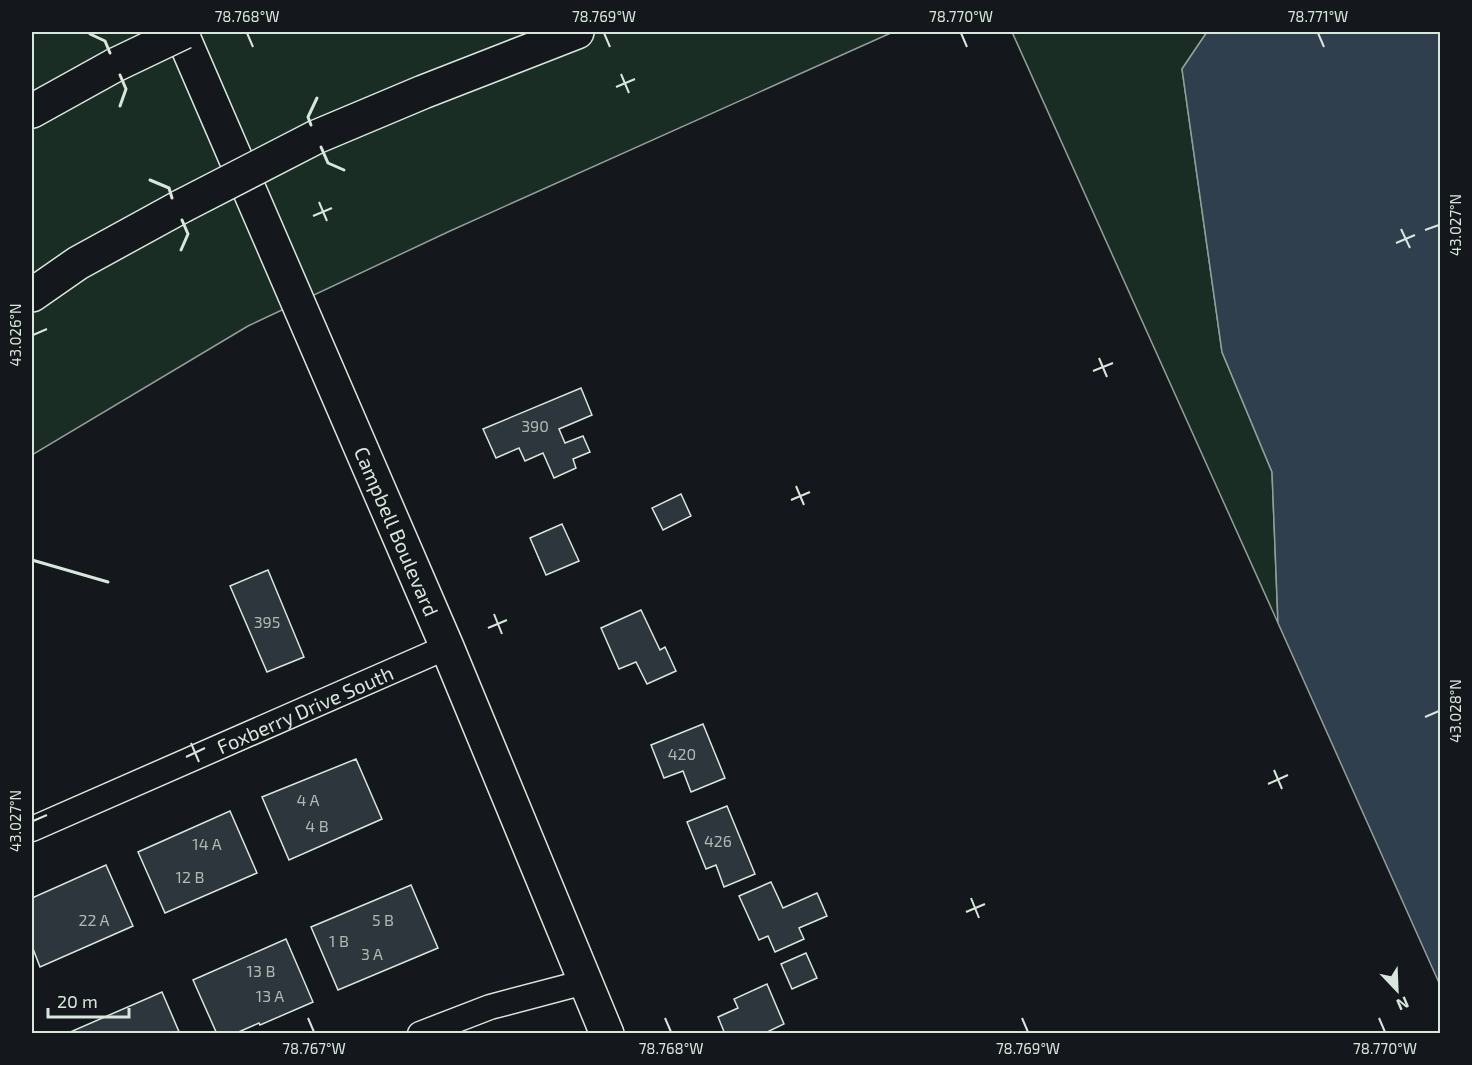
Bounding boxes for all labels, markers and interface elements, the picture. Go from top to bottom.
text: 78.768°W [215,7,279,25]
text: 78.769°W [572,7,636,25]
text: 78.770°W [929,7,993,25]
text: 78.771°W [1288,7,1348,25]
text: 43.027°N [1446,194,1464,256]
text: 43.026°N [6,303,24,367]
house number: 390 [521,416,549,435]
street label: Campbell Boulevard [350,443,444,620]
house number: 395 [254,612,280,631]
street label: Foxberry Drive South [213,660,397,759]
text: 43.028°N [1446,679,1464,743]
house number: 420 [668,744,696,763]
text: 43.027°N [6,790,24,852]
house number: 4 A [297,790,320,809]
house number: 4 B [305,816,329,835]
house number: 426 [704,831,732,850]
house number: 14 A [192,834,222,853]
house number: 12 B [176,867,204,886]
house number: 22 A [78,910,110,929]
house number: 5 B [372,910,394,929]
house number: 1 B [329,931,349,950]
house number: 3 A [361,944,383,963]
north arrow [1367,960,1427,1020]
house number: 13 B [247,961,275,980]
scale bar [48,981,129,1019]
house number: 13 A [256,986,284,1005]
text: 20 m [57,990,98,1012]
text: N [1394,993,1412,1015]
text: 78.767°W [282,1039,346,1057]
text: 78.768°W [639,1039,703,1057]
text: 78.769°W [996,1039,1060,1057]
text: 78.770°W [1353,1039,1417,1057]

